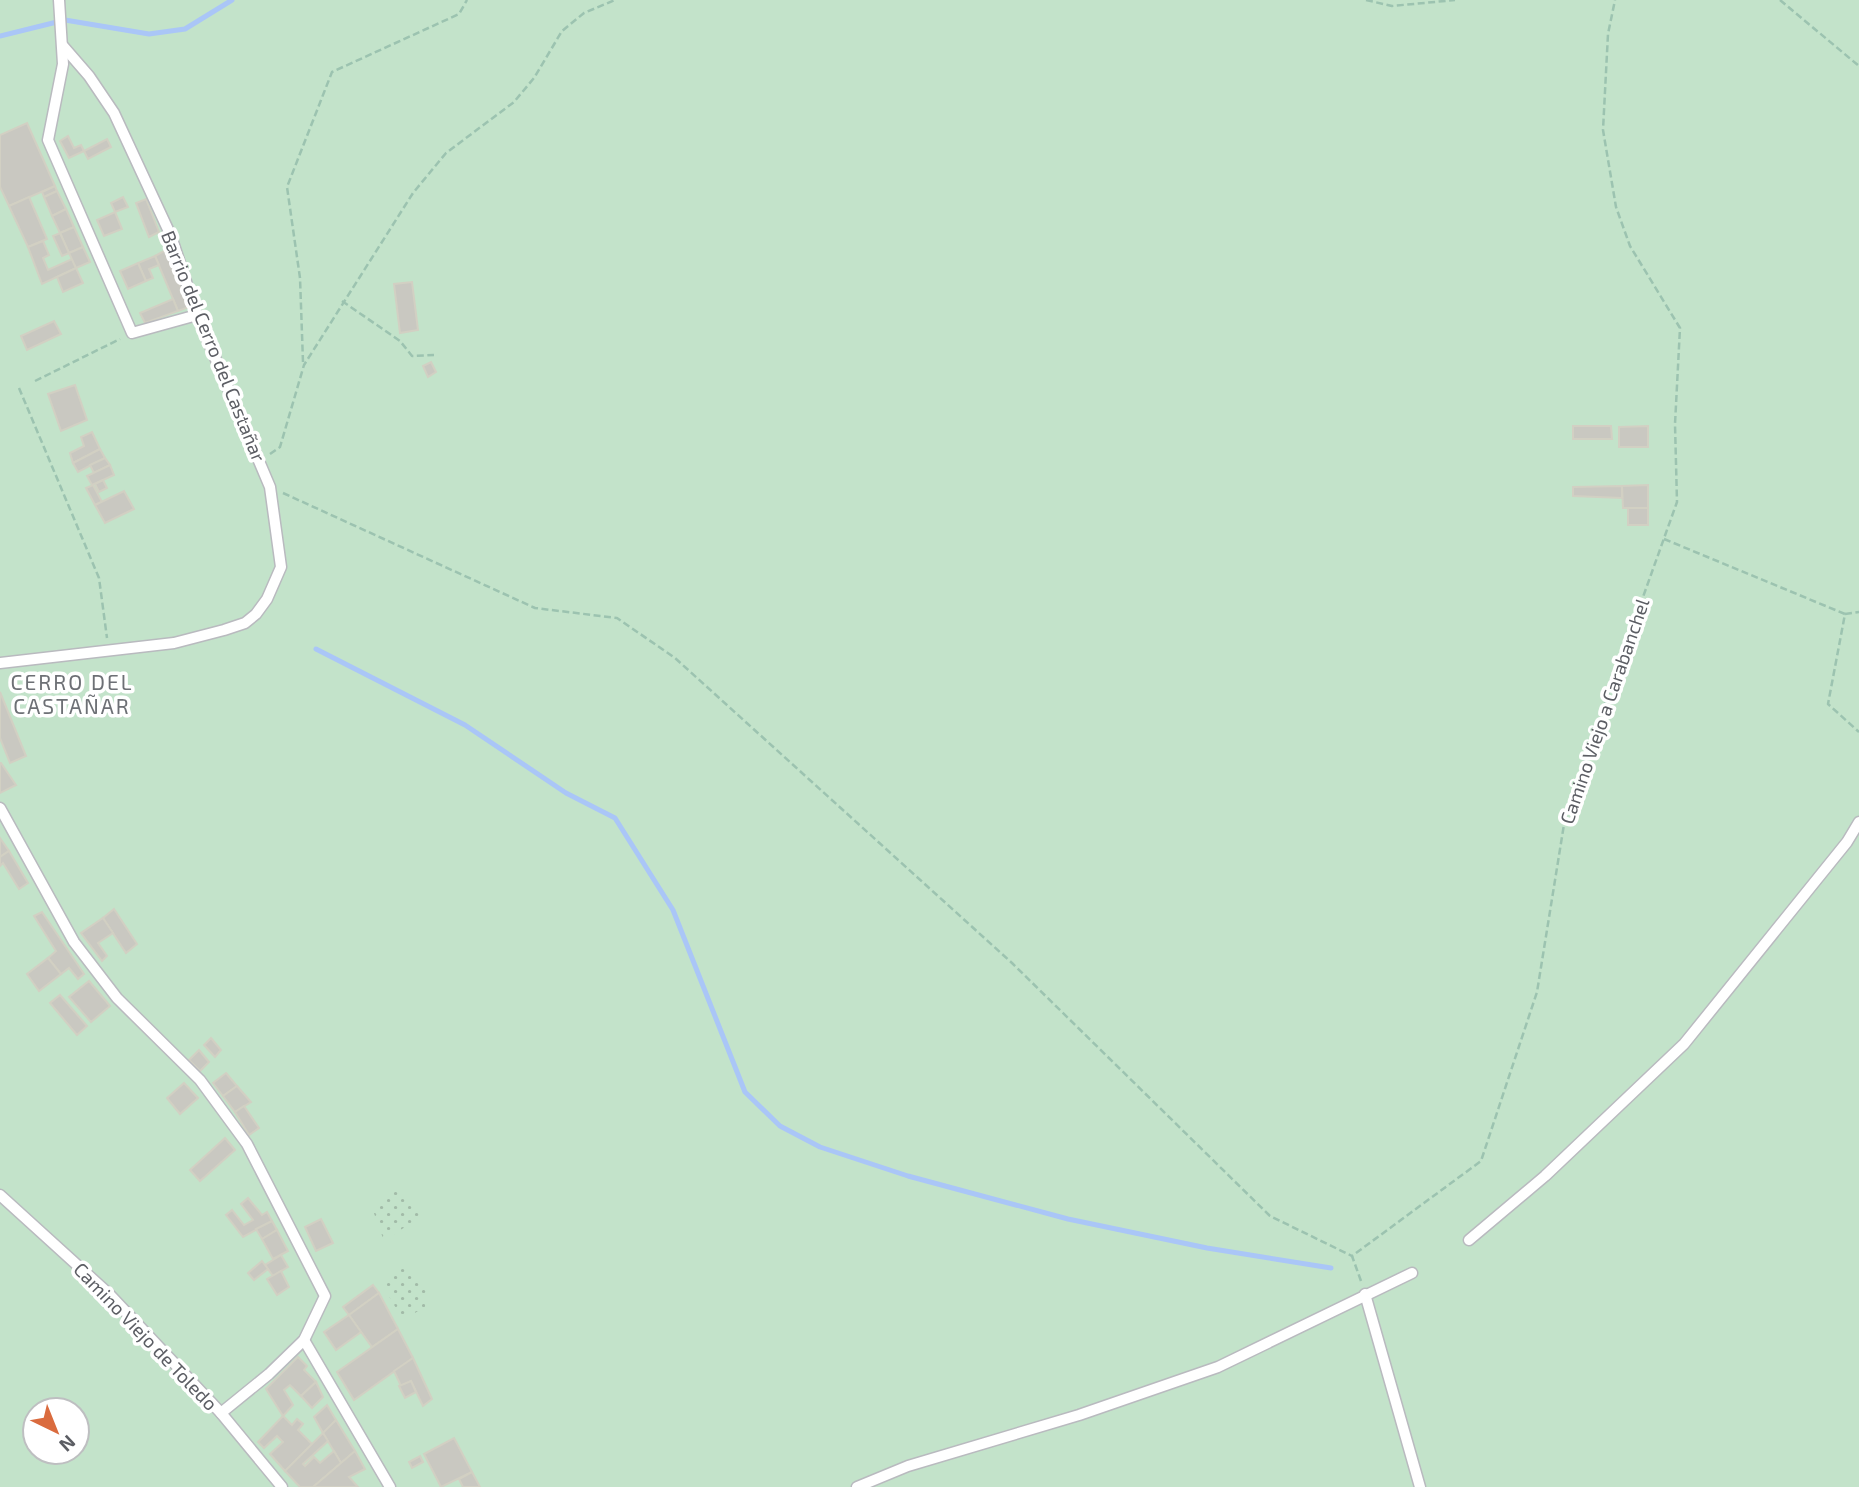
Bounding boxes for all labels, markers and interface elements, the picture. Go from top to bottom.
street label: Barrio del Cerro del Castañar [157,227,271,465]
street label: Camino Viejo a Carabanchel [1555,595,1654,827]
district label: CERRO DEL CASTAÑAR [11,669,133,718]
street label: Camino Viejo de Toledo [69,1257,223,1415]
north arrow [21,1396,91,1466]
text: N [55,1431,81,1457]

